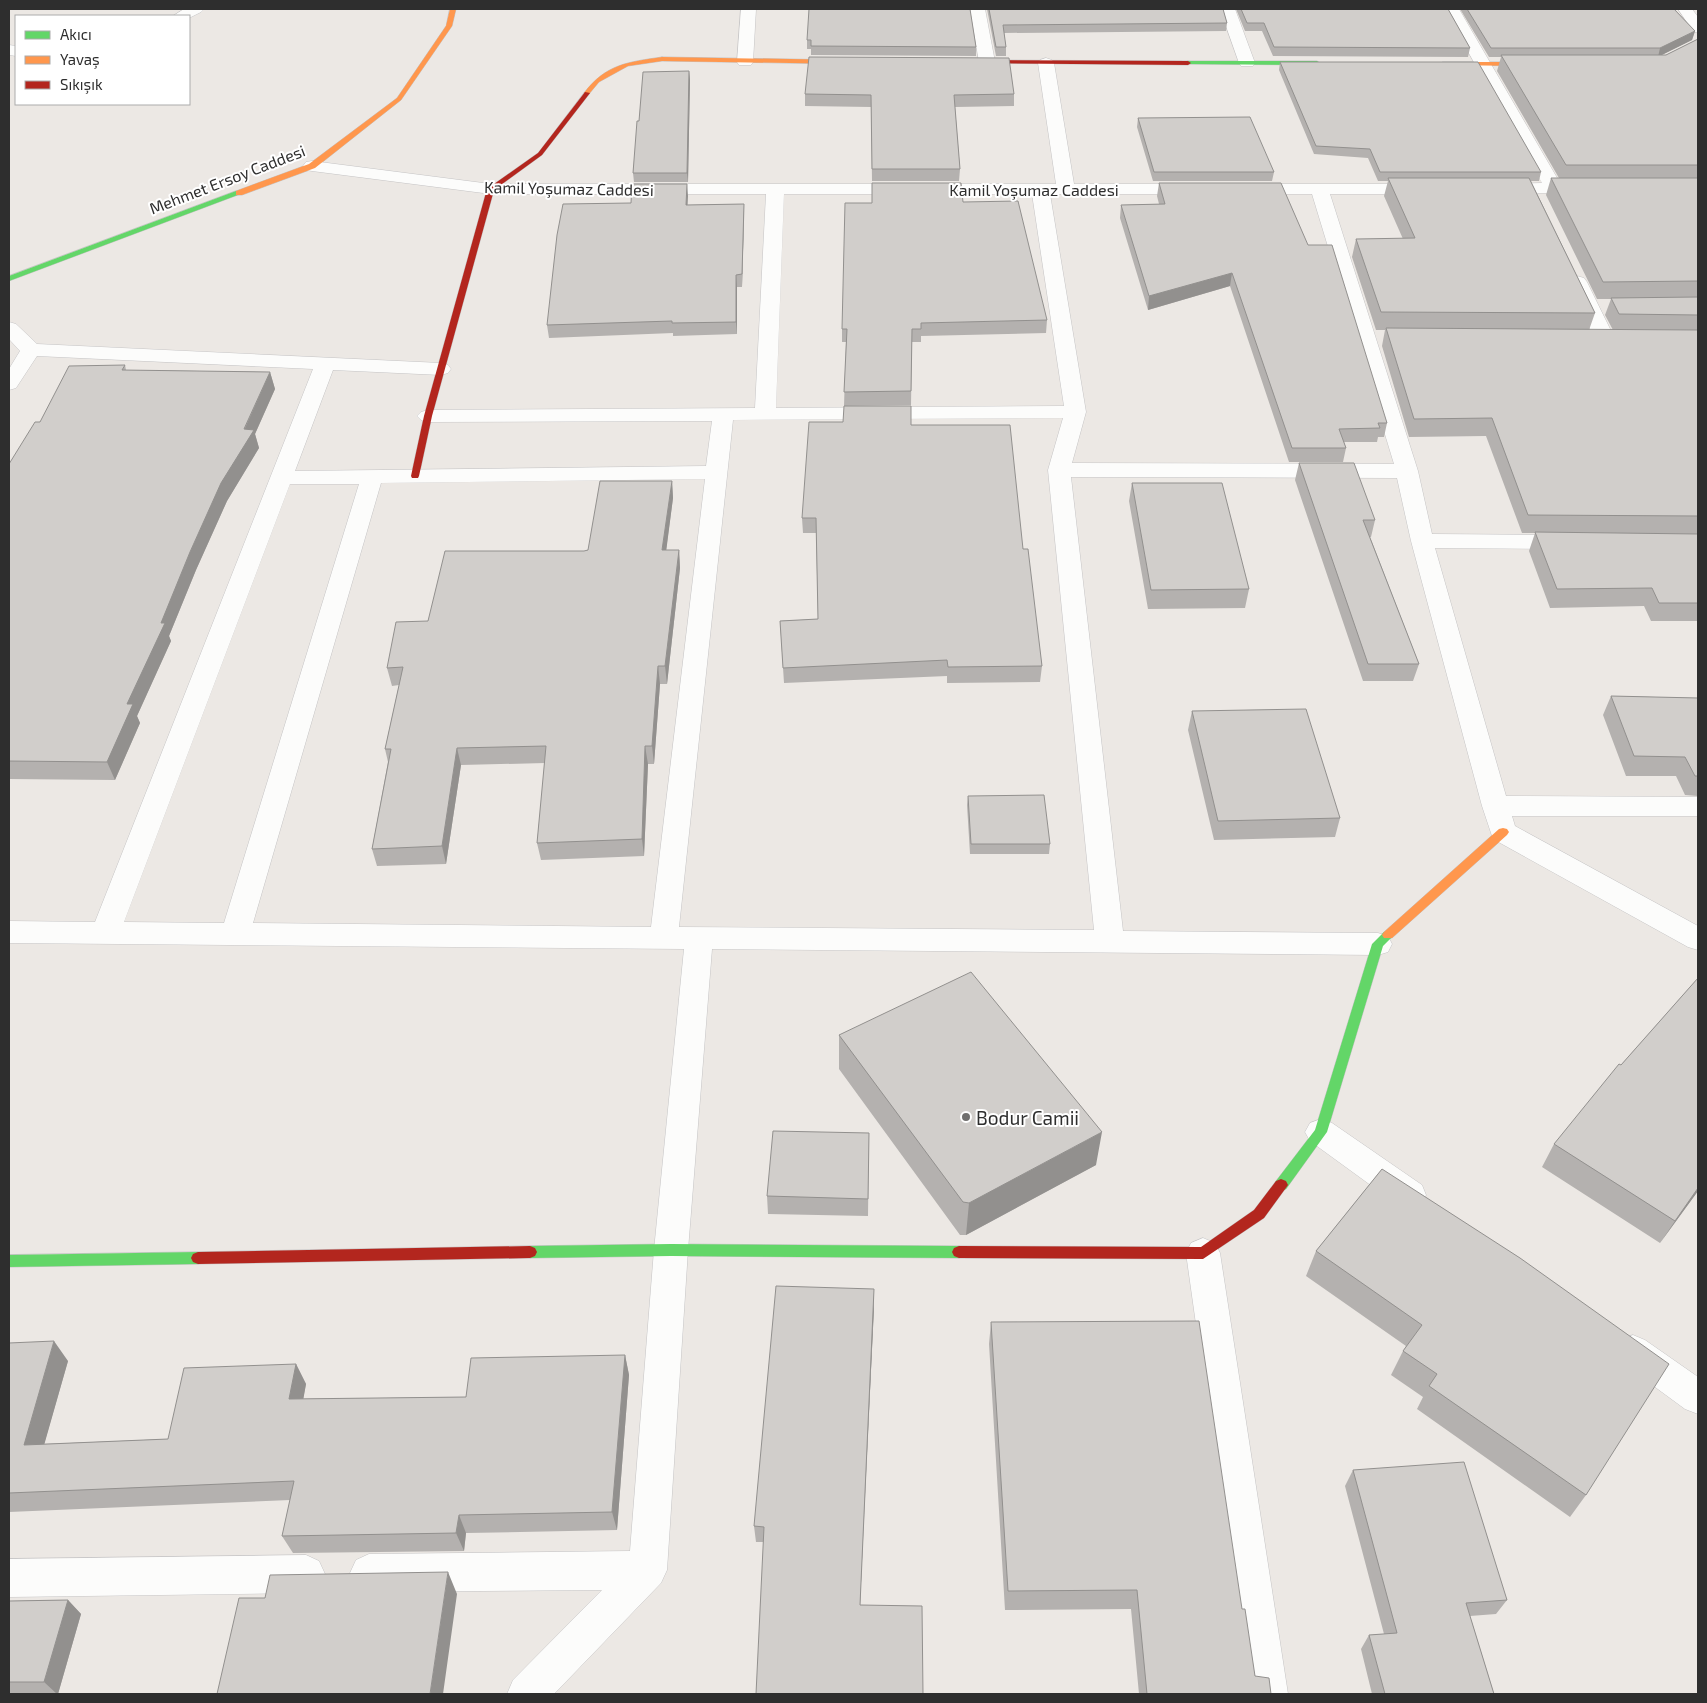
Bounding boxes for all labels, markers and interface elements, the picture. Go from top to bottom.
legend [15,15,190,105]
text: Akıcı [60,25,92,43]
text: Yavaş [60,50,100,69]
text: Sıkışık [60,75,103,94]
street label: Mehmet Ersoy Caddesi [146,141,308,217]
street label: Kamil Yoşumaz Caddesi [484,177,654,200]
street label: Kamil Yoşumaz Caddesi [949,180,1119,200]
place label: Bodur Camii [976,1106,1079,1129]
marker: Bodur Camii [960,1111,972,1123]

